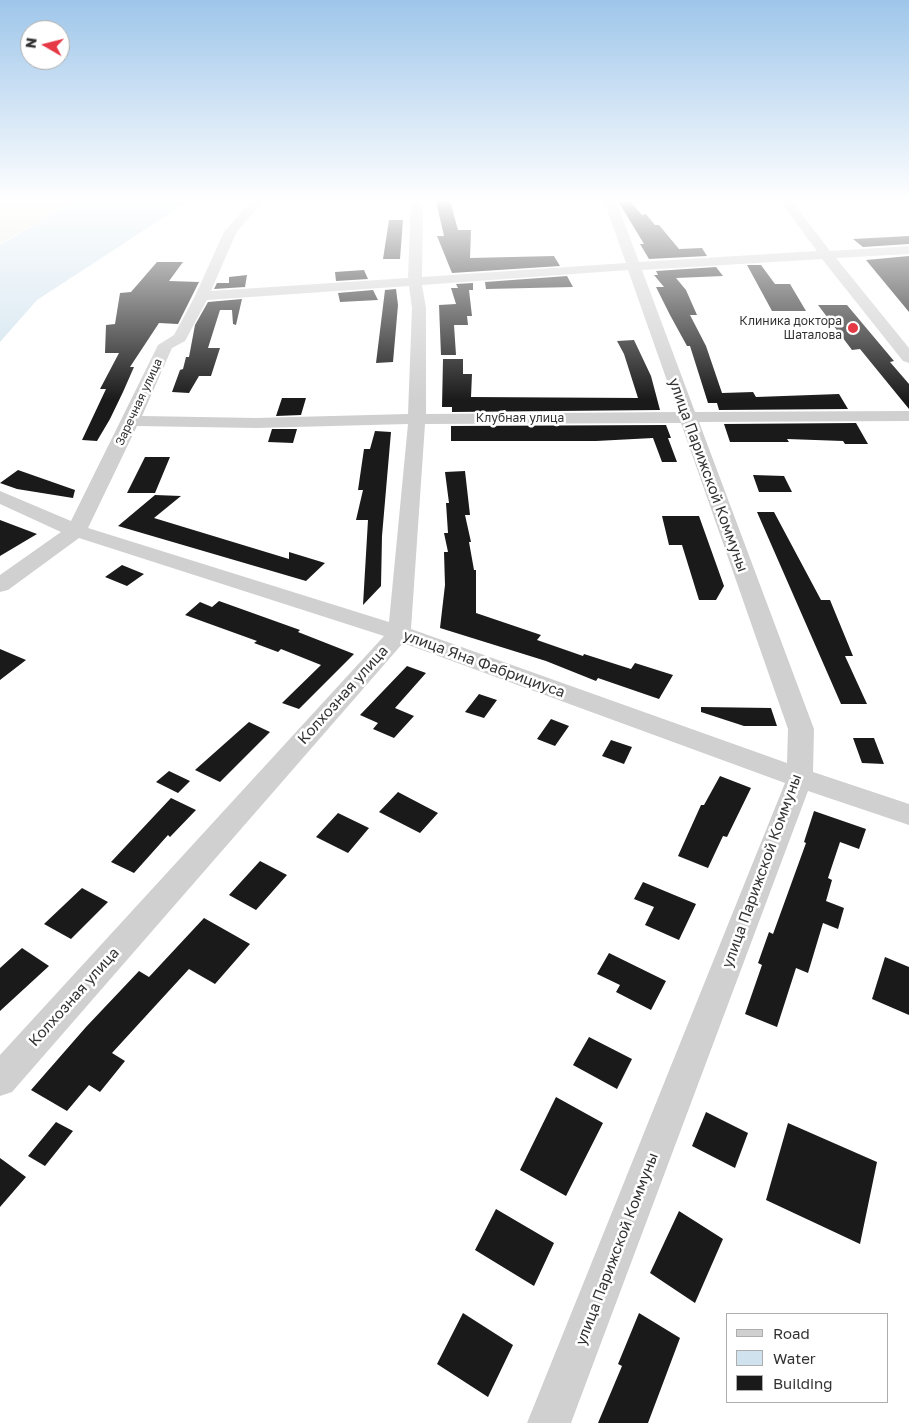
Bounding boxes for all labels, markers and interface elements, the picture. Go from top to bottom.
north arrow [20,20,70,70]
text: N [21,37,40,49]
place label: Клиника доктора Шаталова [739,314,842,342]
marker: Клиника доктора Шаталова [846,321,860,335]
street label: Заречная улица [112,356,166,448]
street label: улица Парижской Коммуны [664,376,752,574]
street label: Клубная улица [476,411,564,425]
street label: улица Яна Фабрициуса [400,626,568,702]
street label: Колхозная улица [294,642,392,748]
street label: улица Парижской Коммуны [718,772,806,970]
street label: Колхозная улица [25,944,123,1050]
street label: улица Парижской Коммуны [572,1150,662,1348]
legend [726,1313,889,1403]
text: Road [773,1324,810,1342]
text: Water [773,1349,816,1367]
text: Building [773,1374,833,1392]

